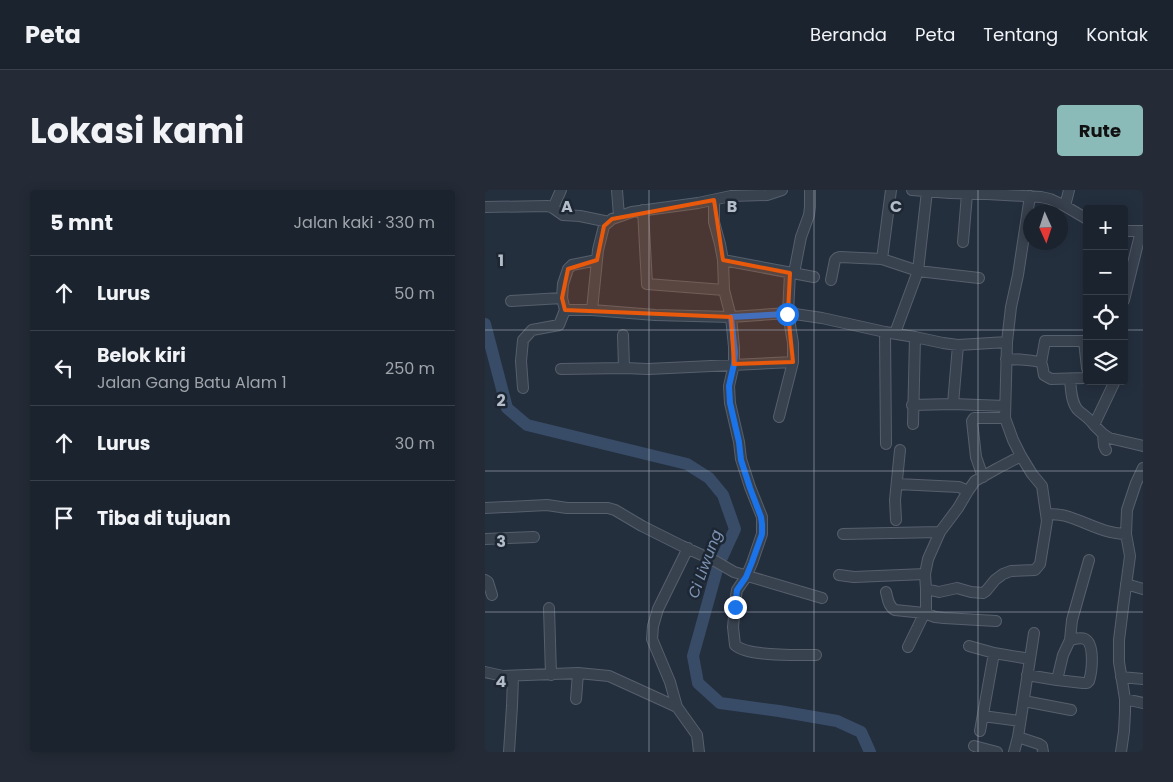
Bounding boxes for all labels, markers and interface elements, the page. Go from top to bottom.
text: Peta [25,18,81,51]
text: Beranda [810,22,887,47]
text: Peta [915,22,955,47]
text: Tentang [983,22,1058,47]
text: Kontak [1086,22,1148,47]
button: Rute [1057,105,1143,156]
text: Lokasi kami [30,106,244,155]
text: A [561,195,573,218]
text: B [727,195,737,218]
text: C [890,195,902,218]
north arrow [1023,205,1068,250]
map controls [1083,205,1128,385]
button: + [1083,205,1128,250]
text: 5 mnt [50,208,113,237]
text: Jalan kaki · 330 m [294,211,435,234]
text: 1 [498,249,504,272]
button: − [1083,250,1128,295]
icon: ahead [50,279,78,307]
text: Lurus [97,280,150,307]
text: 50 m [394,282,435,305]
button: locate [1083,295,1128,340]
route start [776,303,799,326]
button: layers [1083,340,1128,385]
text: Belok kiri [97,342,186,369]
icon: left [50,354,78,382]
text: 250 m [385,357,435,380]
text: Jalan Gang Batu Alam 1 [97,371,287,394]
text: 2 [496,389,506,412]
icon: ahead [50,429,78,457]
text: Lurus [97,430,150,457]
text: 30 m [395,432,435,455]
icon: arrive [50,504,78,532]
text: Tiba di tujuan [97,505,231,532]
water label: Ci Liwung [682,527,727,601]
text: 3 [496,530,506,553]
route end [724,596,747,619]
text: 4 [496,670,507,693]

